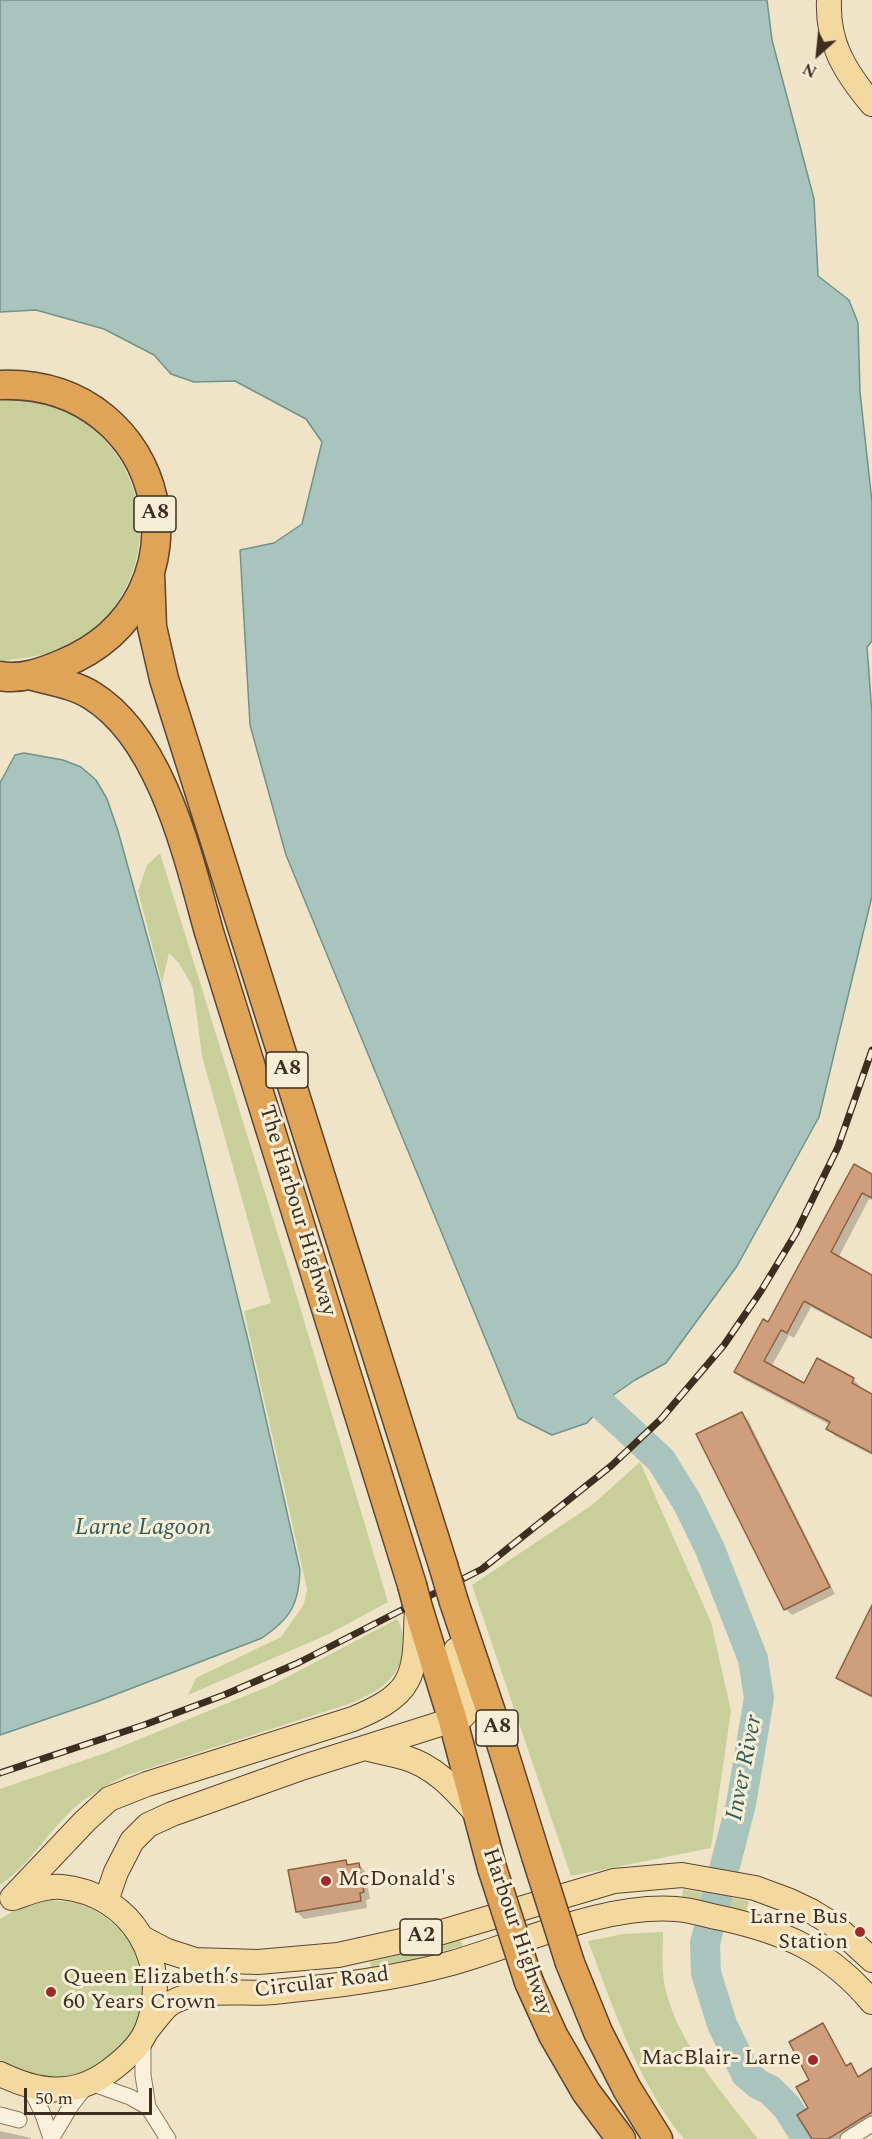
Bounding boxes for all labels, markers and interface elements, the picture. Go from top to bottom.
north arrow [788,24,848,84]
text: N [799,56,821,84]
road number: A8 [134,496,176,532]
road number: A8 [266,1052,308,1088]
street label: The Harbour Highway [251,1103,341,1319]
water label: Larne Lagoon [75,1515,211,1543]
road number: A8 [476,1710,518,1746]
water label: Inver River [722,1713,770,1823]
street label: Harbour Highway [475,1845,557,2019]
place label: McDonald's [338,1868,456,1894]
marker: McDonald's [319,1874,333,1888]
place label: Larne Bus Station [749,1906,848,1958]
road number: A2 [400,1919,442,1955]
marker: Larne Bus Station [853,1925,867,1939]
street label: Circular Road [253,1963,391,2005]
place label: Queen Elizabeth’s 60 Years Crown [63,1966,239,2018]
marker: Queen Elizabeth’s 60 Years Crown [44,1985,58,1999]
place label: MacBlair- Larne [641,2047,801,2073]
marker: MacBlair- Larne [806,2053,820,2067]
scale bar [27,2076,154,2114]
text: 50 m [35,2085,73,2112]

